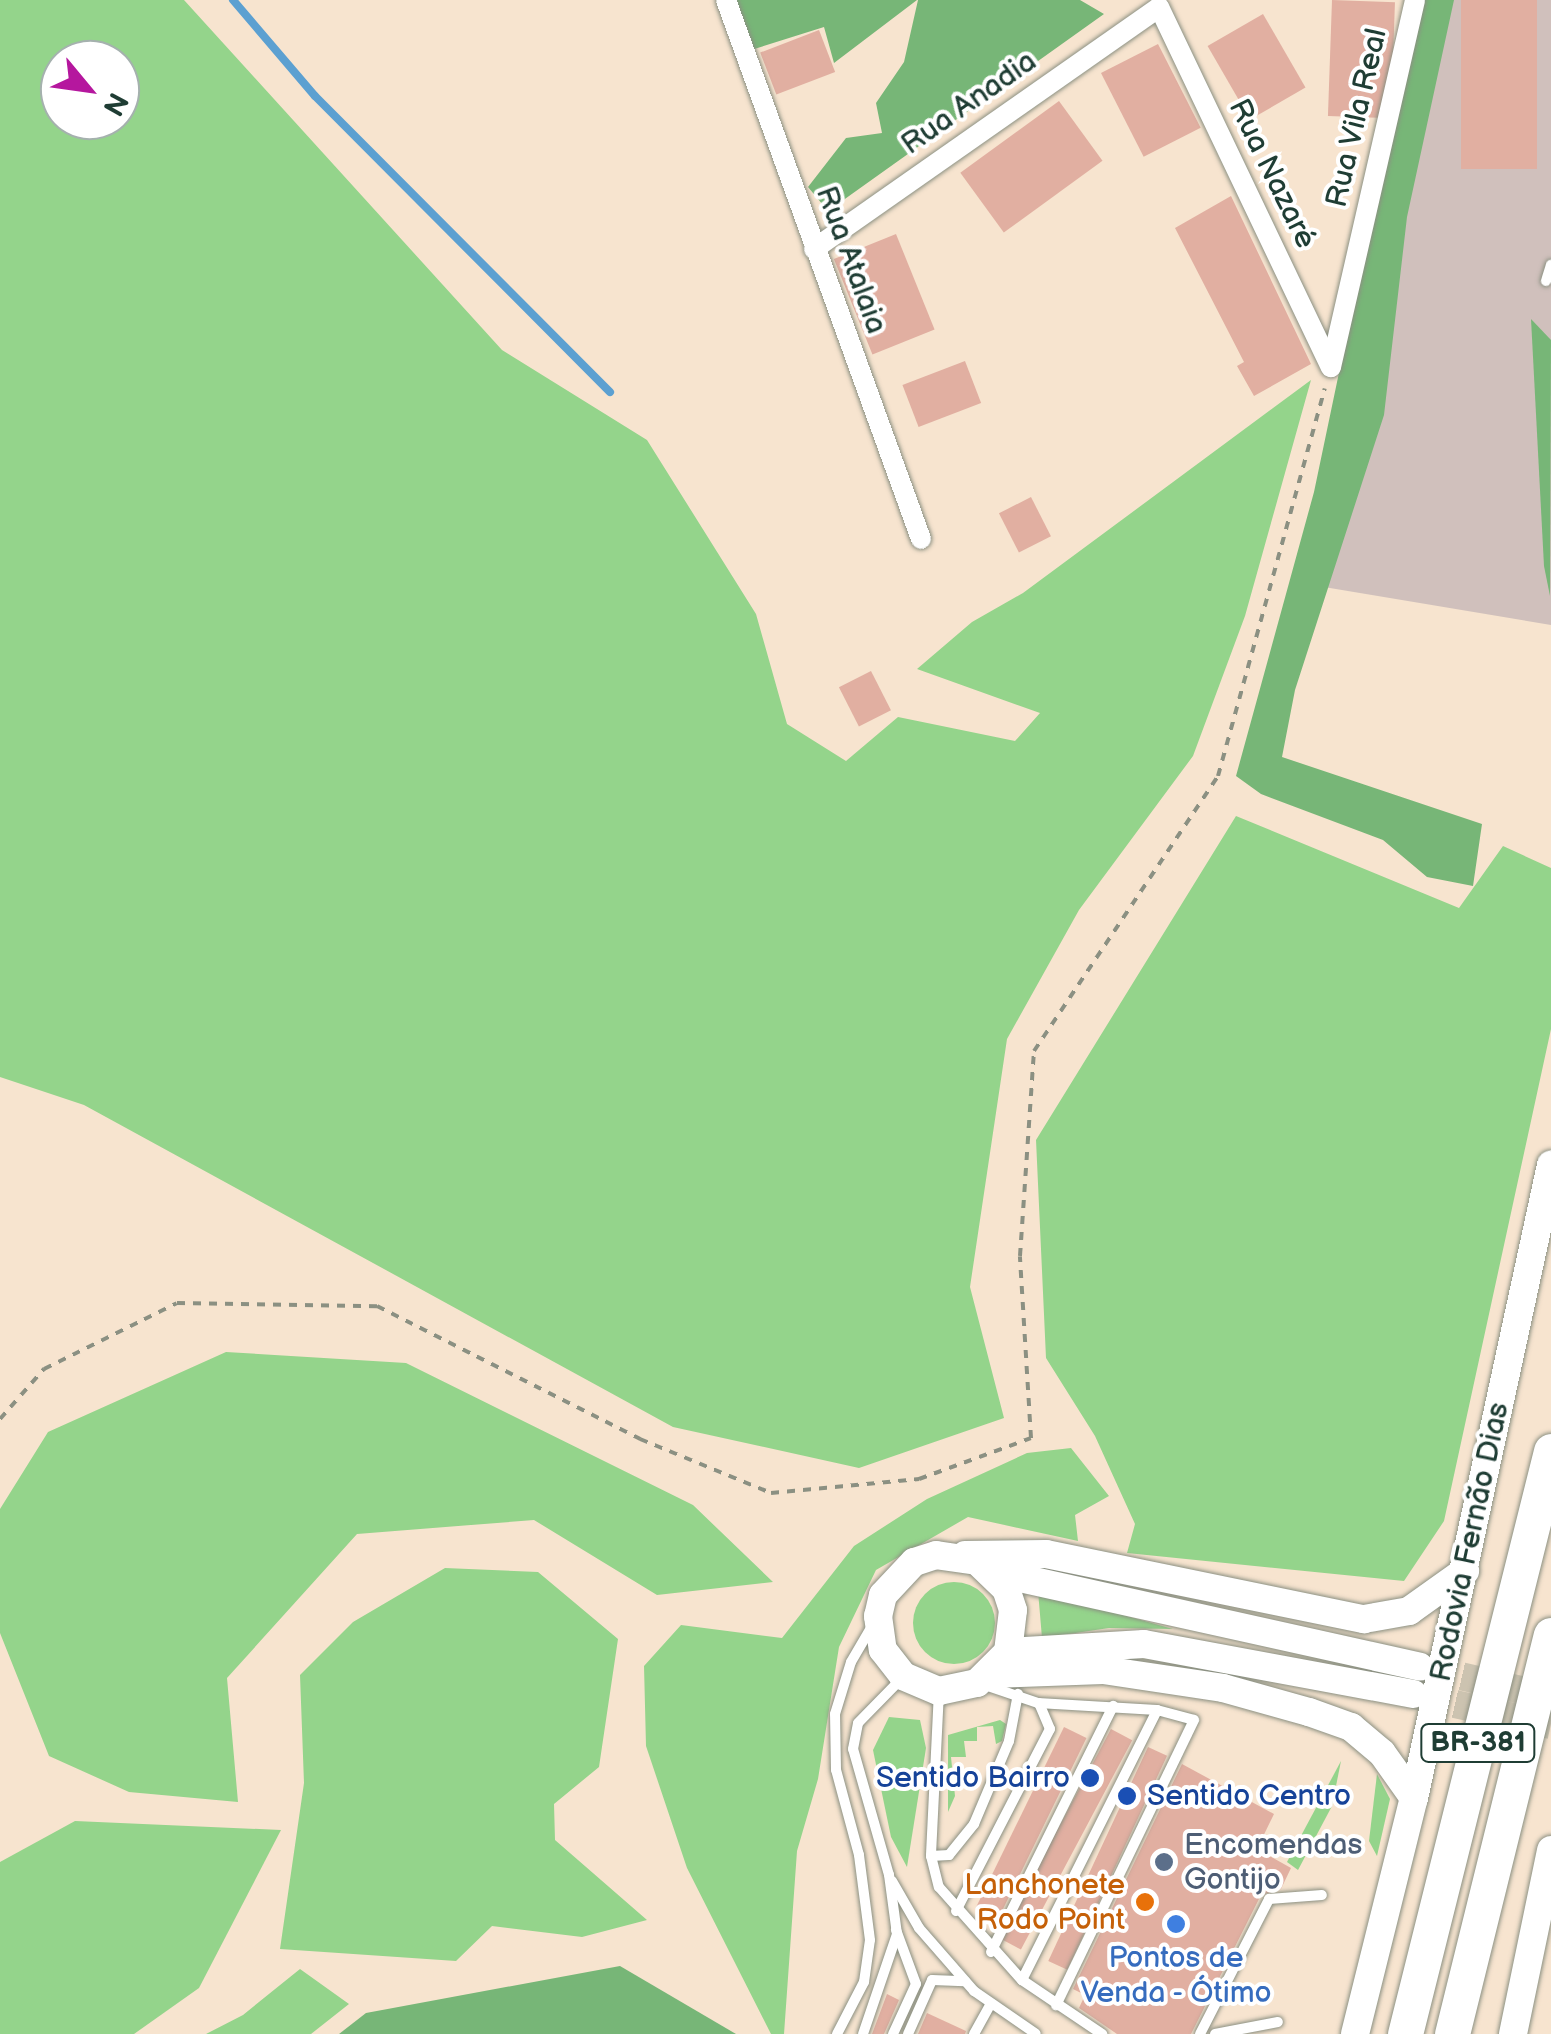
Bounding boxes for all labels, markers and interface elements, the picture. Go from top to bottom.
street label: Rua Vila Real [1319,25,1395,211]
north arrow [40,40,140,140]
street label: Rua Anadia [895,43,1043,163]
text: N [95,87,134,121]
street label: Rua Nazaré [1220,93,1324,255]
street label: Rua Atalaia [808,181,894,339]
street label: Rodovia Fernão Dias [1423,1399,1517,1685]
road number: BR-381 [1418,1720,1538,1766]
place label: Sentido Bairro [876,1760,1070,1796]
marker: Sentido Bairro [1079,1767,1101,1789]
place label: Sentido Centro [1147,1778,1351,1814]
marker: Sentido Centro [1116,1785,1138,1807]
place label: Encomendas Gontijo [1184,1827,1362,1898]
marker: Encomendas Gontijo [1153,1851,1175,1873]
place label: Lanchonete Rodo Point [964,1867,1125,1938]
marker: Lanchonete Rodo Point [1134,1891,1156,1913]
marker: Pontos de Venda - Ótimo [1165,1913,1187,1935]
place label: Pontos de Venda - Ótimo [1079,1940,1273,2010]

